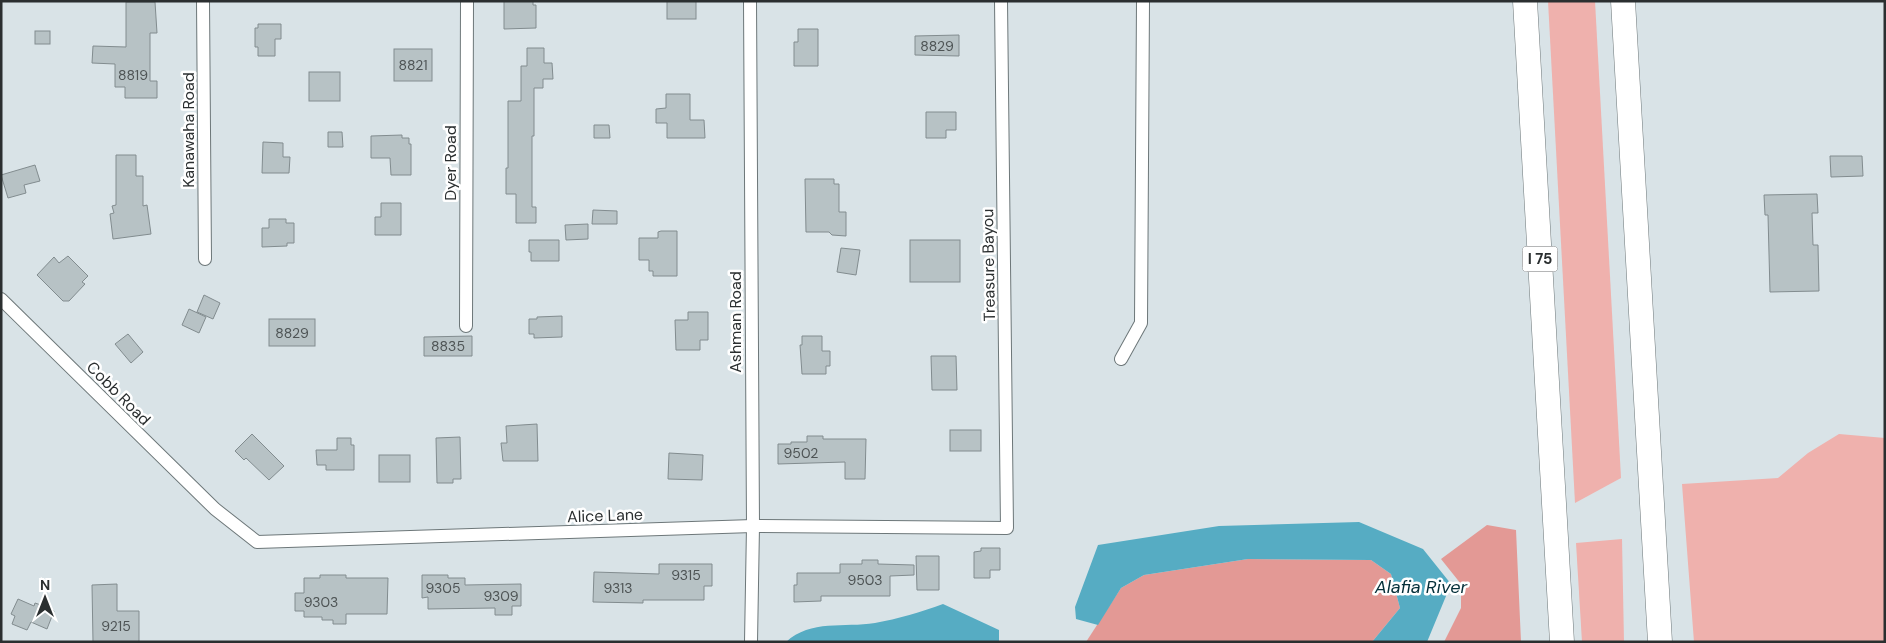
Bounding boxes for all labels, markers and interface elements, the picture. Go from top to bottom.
house number: 8829 [920,37,954,55]
house number: 8821 [398,56,428,74]
house number: 8819 [118,66,148,84]
street label: Kanawaha Road [178,72,199,188]
street label: Dyer Road [440,125,461,201]
street label: Treasure Bayou [977,209,1000,321]
road number: I 75 [1522,246,1558,272]
street label: Ashman Road [725,271,746,373]
house number: 8829 [275,324,309,342]
house number: 8835 [431,337,465,355]
street label: Cobb Road [82,357,155,430]
house number: 9502 [784,444,818,462]
street label: Alice Lane [567,504,643,527]
house number: 9315 [671,566,701,584]
house number: 9503 [847,571,883,589]
north arrow [20,573,70,623]
water label: Alafia River [1374,575,1469,599]
text: N [40,576,50,594]
house number: 9305 [426,579,460,597]
house number: 9313 [603,579,633,597]
house number: 9309 [483,587,519,605]
house number: 9303 [304,593,338,611]
house number: 9215 [101,617,131,635]

